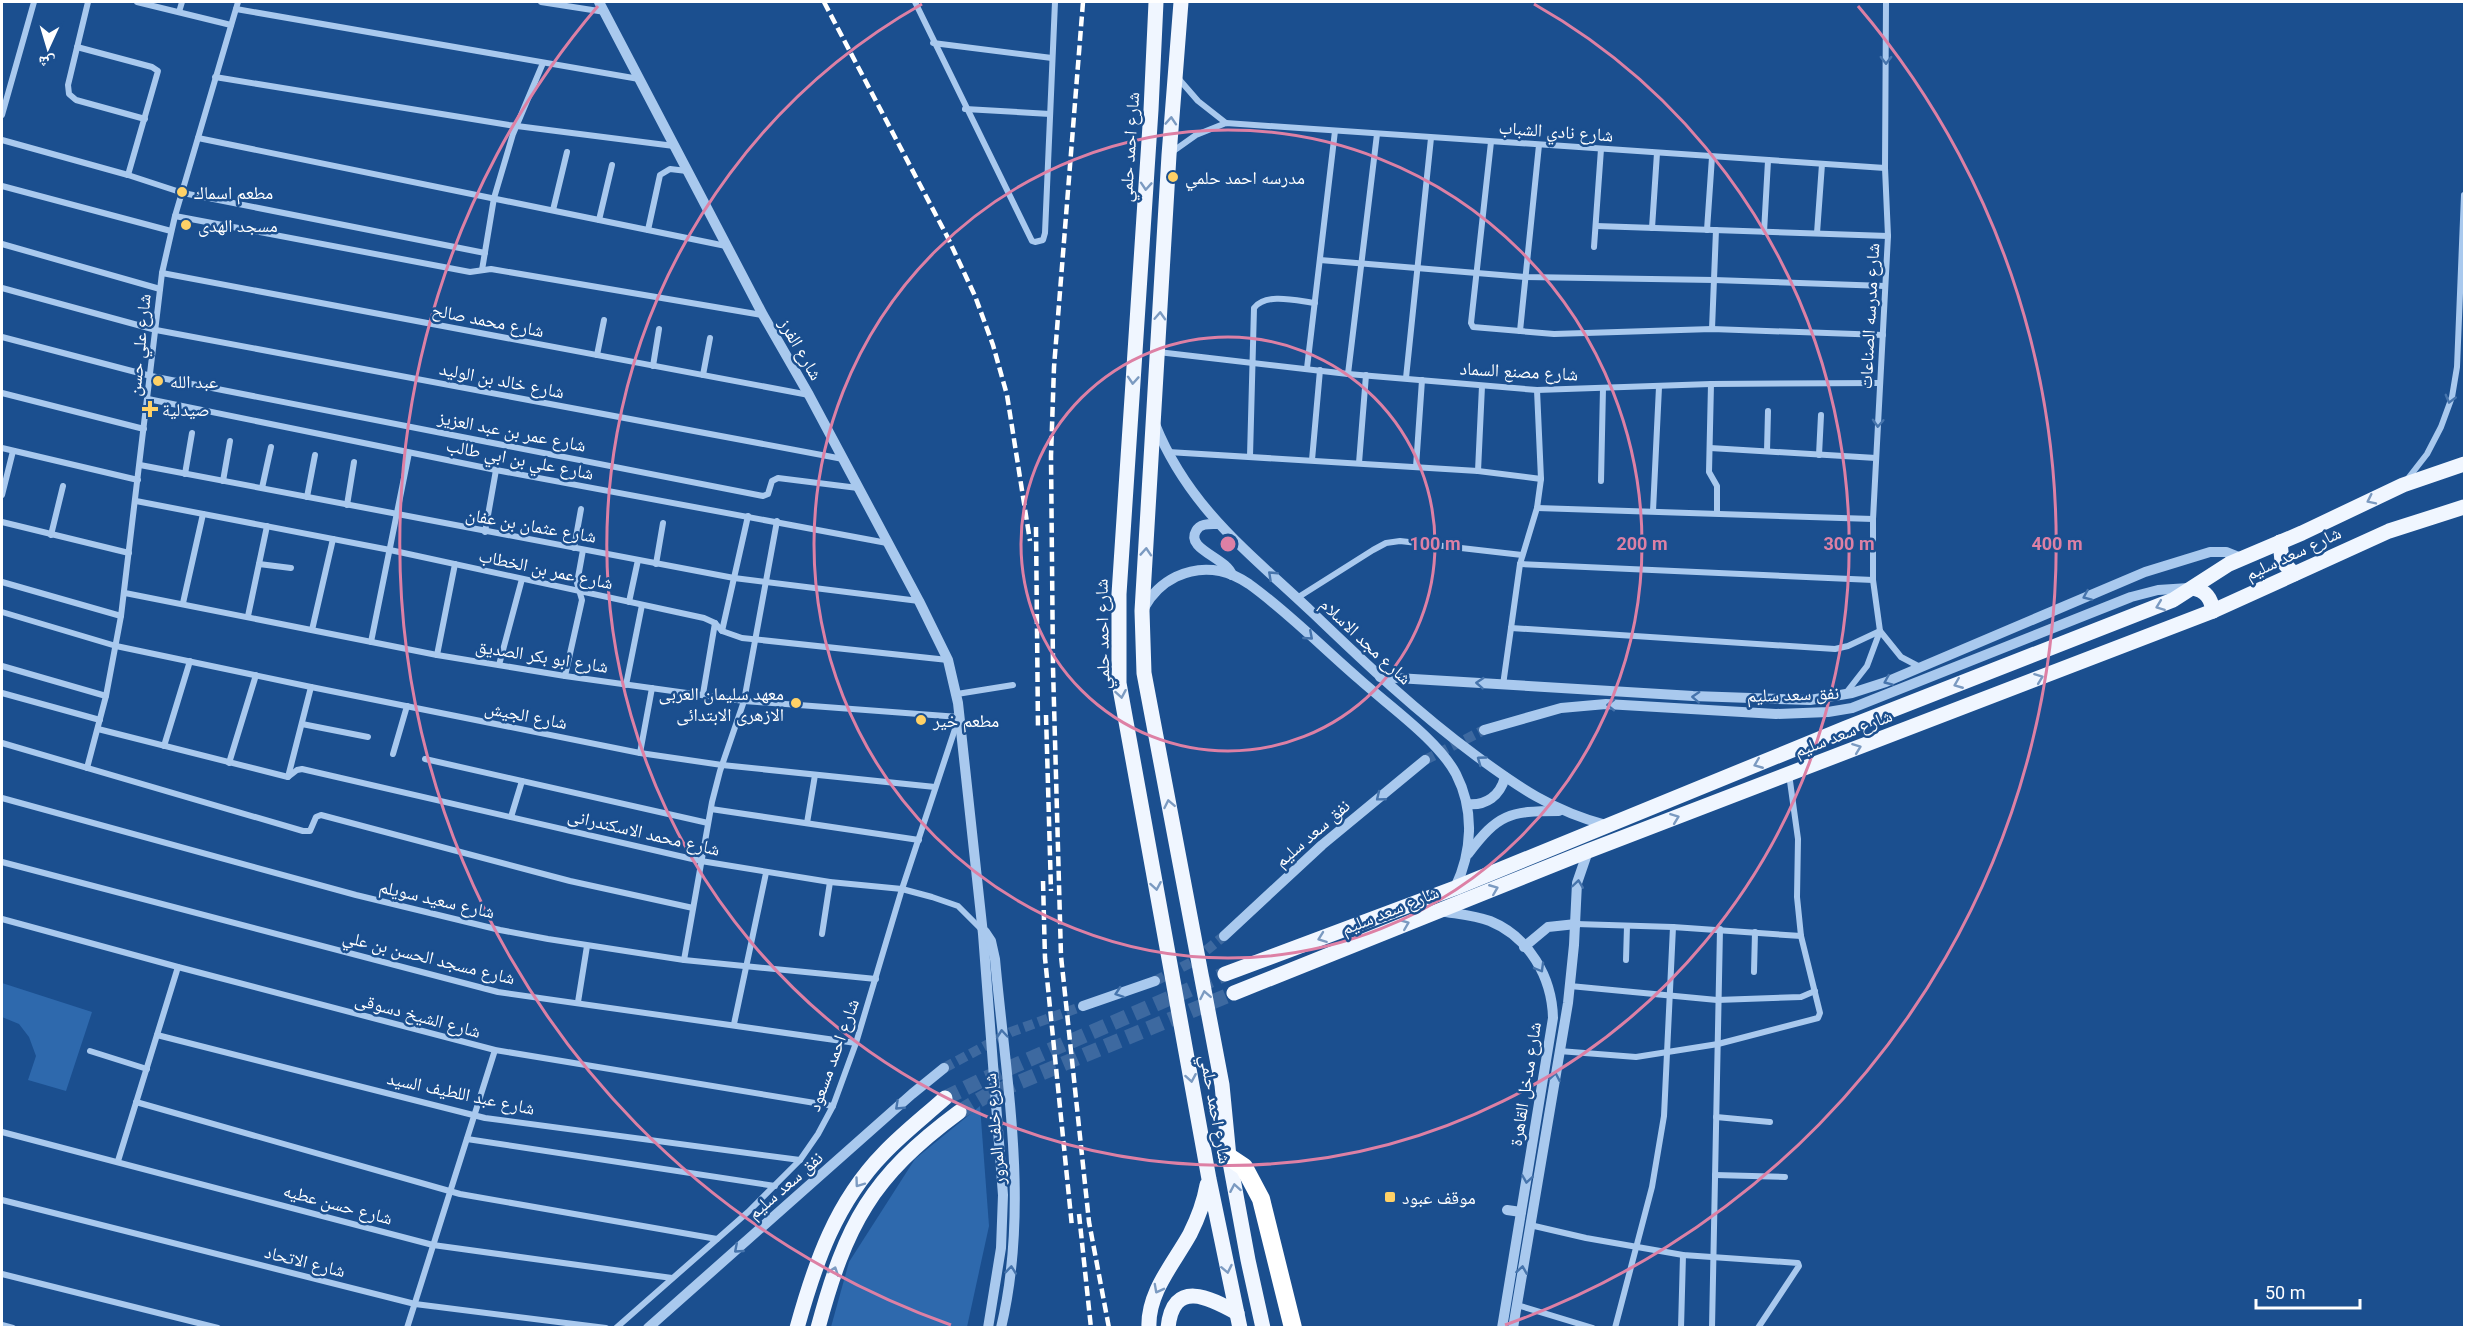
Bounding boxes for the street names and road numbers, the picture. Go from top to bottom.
street label: شارع احمد حلمي [1115,91,1148,203]
street label: شارع نادي الشباب [1498,117,1614,150]
street label: شارع مدرسه الصناعات [1855,242,1884,390]
street label: شارع علي حسن [123,293,159,398]
street label: شارع محمد صالح [430,299,546,343]
street label: شارع الفرز [774,313,827,384]
street label: شارع مصنع السماد [1459,357,1579,387]
street label: شارع خالد بن الوليد [438,358,566,403]
street label: شارع عمر بن عبد العزيز [435,406,588,457]
street label: شارع علي بن ابي طالب [444,434,596,488]
street label: شارع عثمان بن عفان [464,503,598,548]
street label: شارع سعد سليم [2242,522,2345,586]
street label: شارع عمر بن الخطاب [477,545,615,594]
street label: شارع احمد حلمي [1091,578,1118,689]
street label: شارع مجد الاسلام [1315,593,1416,690]
street label: شارع ابو بكر الصديق [474,635,610,678]
street label: نفق سعد سليم [1746,682,1840,708]
street label: شارع الجيش [483,697,569,734]
street label: شارع سعد سليم [1791,705,1896,763]
street label: نفق سعد سليم [1270,795,1355,873]
street label: شارع محمد الاسكندرانى [566,804,722,861]
street label: شارع سعيد سويلم [377,876,497,924]
street label: شارع سعد سليم [1338,881,1443,941]
street label: شارع مسجد الحسن بن علي [340,925,517,993]
street label: شارع الشيخ دسوقى [352,988,483,1044]
street label: شارع احمد مسعود [803,996,864,1115]
street label: شارع مدخل القاهرة [1505,1020,1546,1148]
street label: شارع احمد حلمي [1192,1053,1236,1166]
street label: شارع عبد اللطيف السيد [385,1067,537,1120]
street label: شارع خلف المرور [979,1072,1010,1187]
street label: نفق سعد سليم [743,1147,828,1225]
street label: شارع حسن عطيه [281,1179,395,1230]
street label: شارع الاتحاد [262,1241,348,1282]

